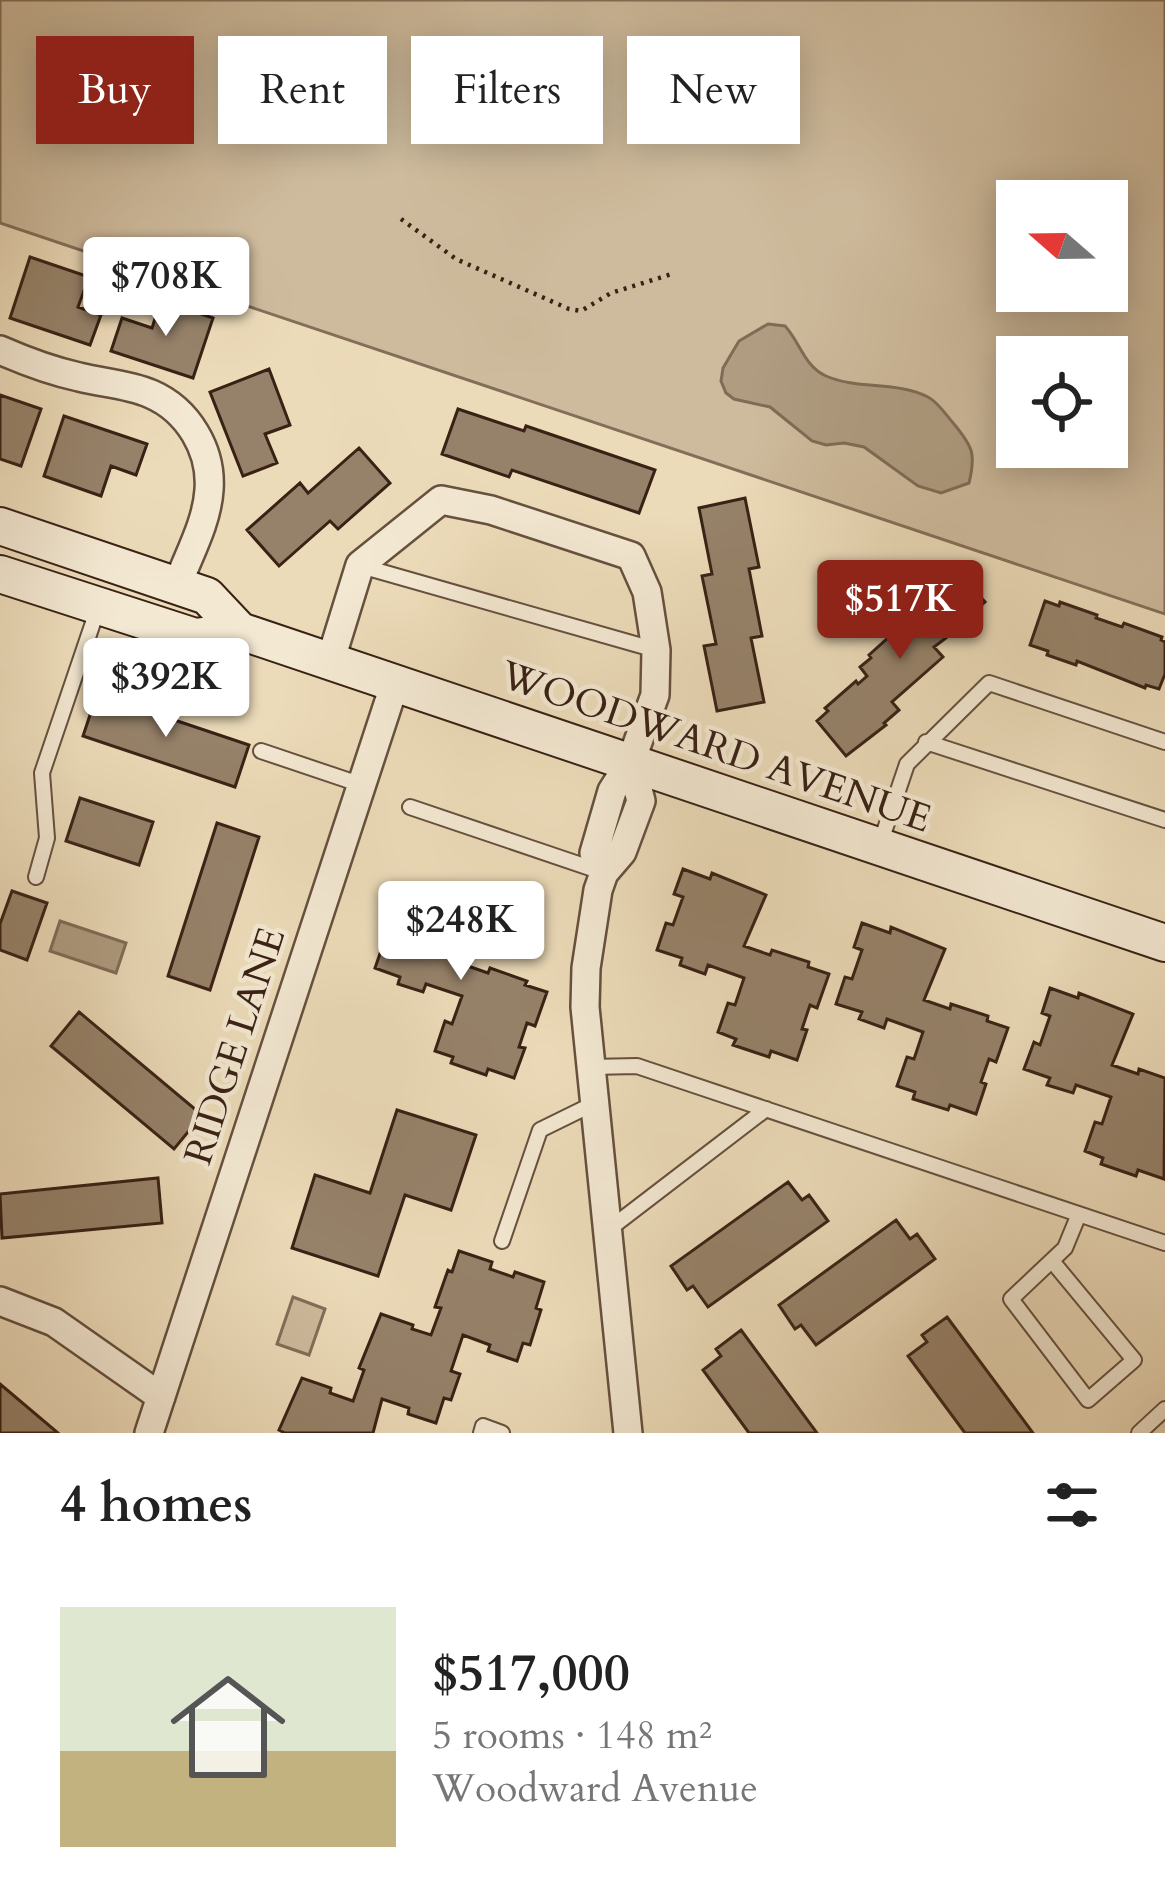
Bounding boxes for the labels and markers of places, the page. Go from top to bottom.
pin: $708K [82,237,250,339]
pin: $517K [816,560,984,662]
pin: $392K [82,638,250,740]
pin: $248K [377,881,545,983]

